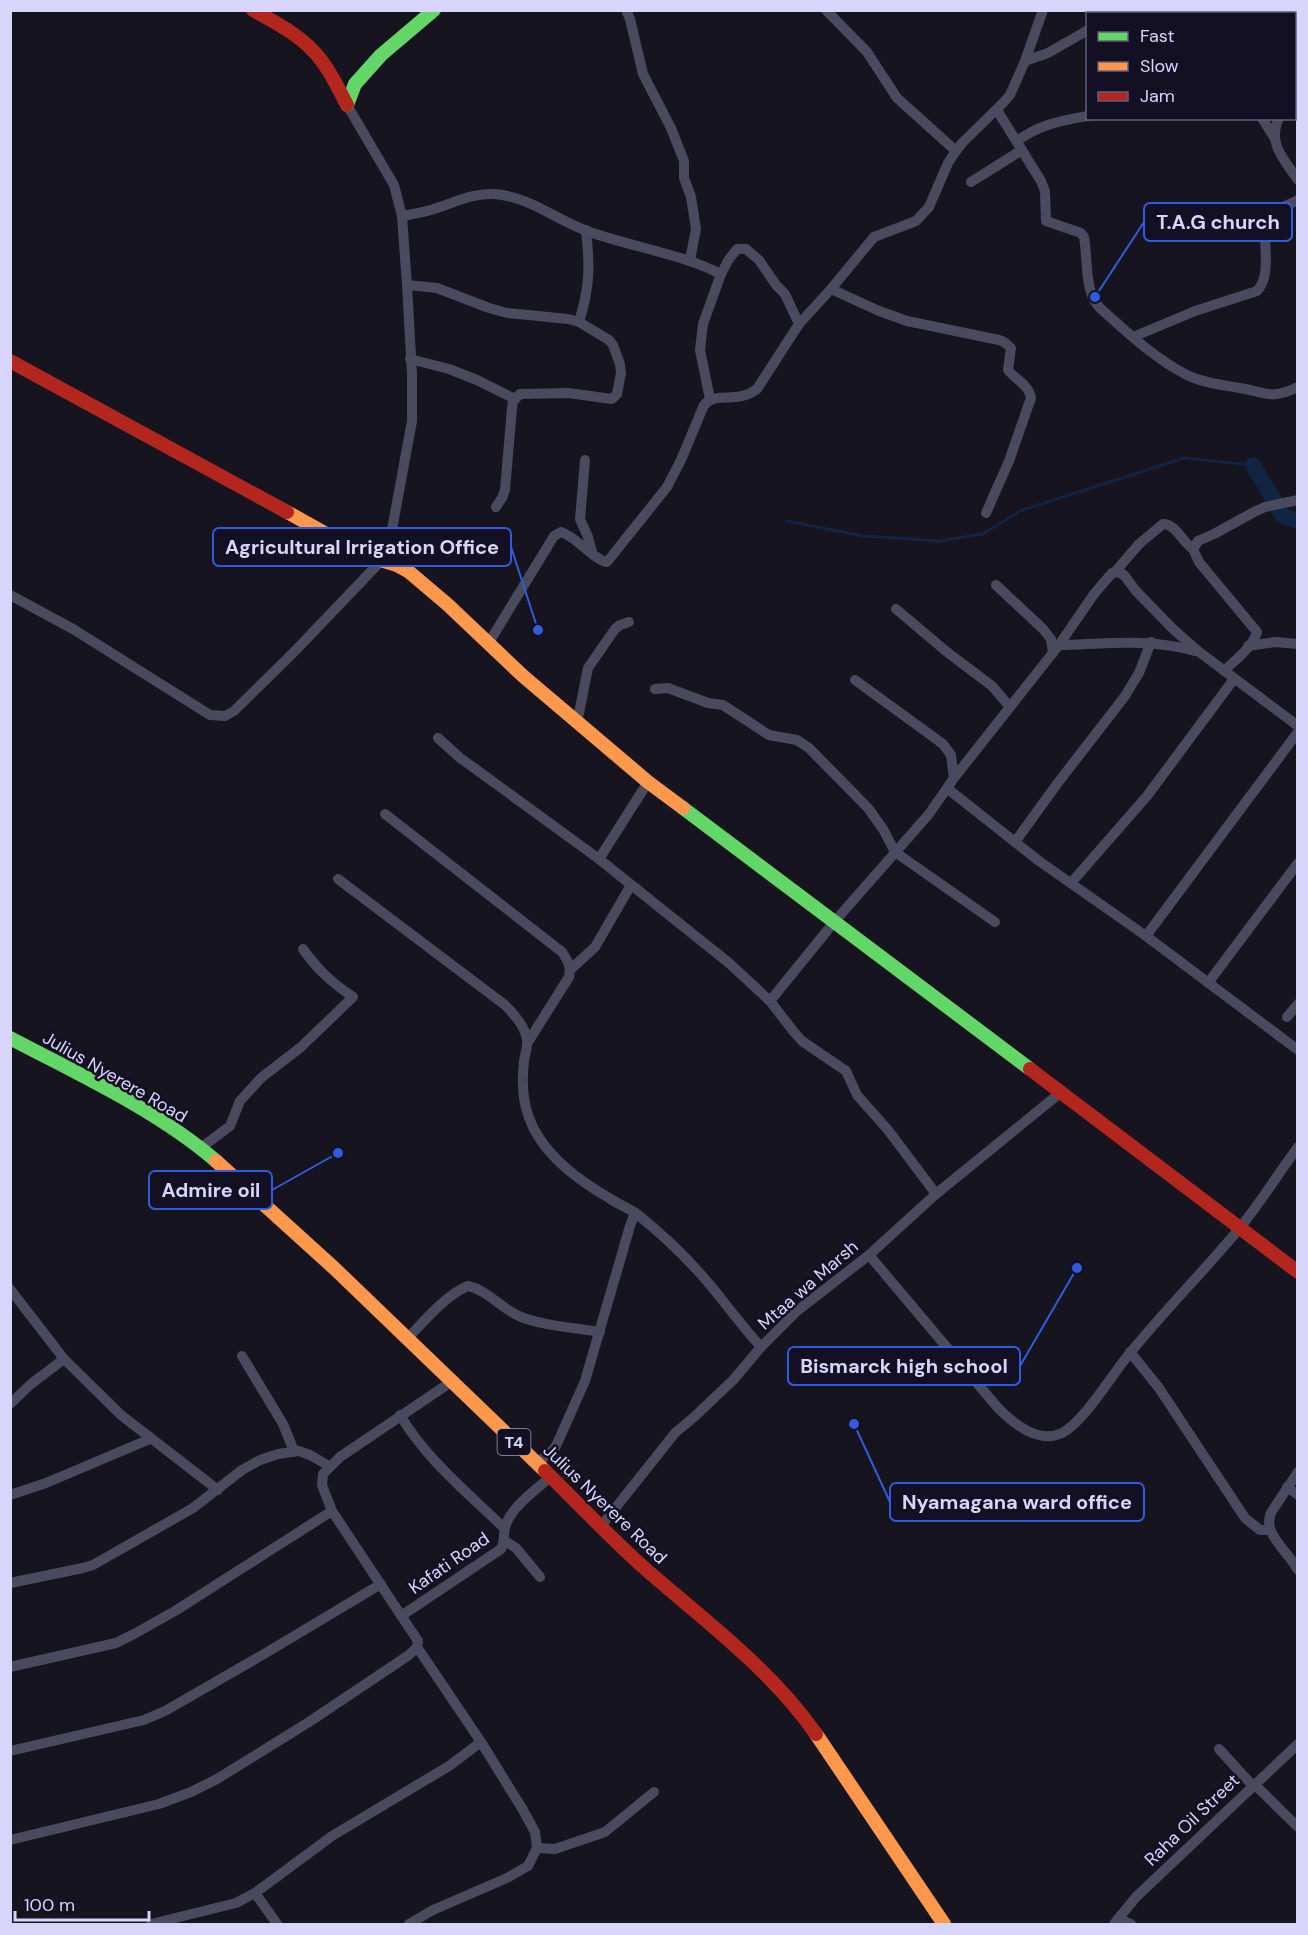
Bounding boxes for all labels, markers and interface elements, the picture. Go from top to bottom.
legend [1086,12,1296,120]
text: Fast [1140,24,1175,48]
text: Slow [1140,54,1179,78]
text: Jam [1140,84,1175,108]
callout: T.A.G church [1144,203,1292,241]
text: T.A.G church [1156,209,1280,235]
callout: Agricultural Irrigation Office [213,528,511,566]
text: Agricultural Irrigation Office [225,534,499,560]
street label: Julius Nyerere Road [38,1026,192,1128]
callout: Admire oil [149,1171,272,1209]
text: Admire oil [162,1177,260,1203]
street label: Mtaa wa Marsh [753,1235,863,1335]
callout: Bismarck high school [788,1347,1020,1385]
text: Bismarck high school [800,1353,1008,1379]
road number: T4 [498,1429,530,1455]
street label: Julius Nyerere Road [538,1439,672,1569]
callout: Nyamagana ward office [890,1483,1144,1521]
text: Nyamagana ward office [902,1489,1132,1515]
street label: Kafati Road [404,1526,494,1600]
street label: Raha Oil Street [1139,1769,1245,1871]
scale bar [15,1884,148,1922]
text: 100 m [24,1893,75,1917]

